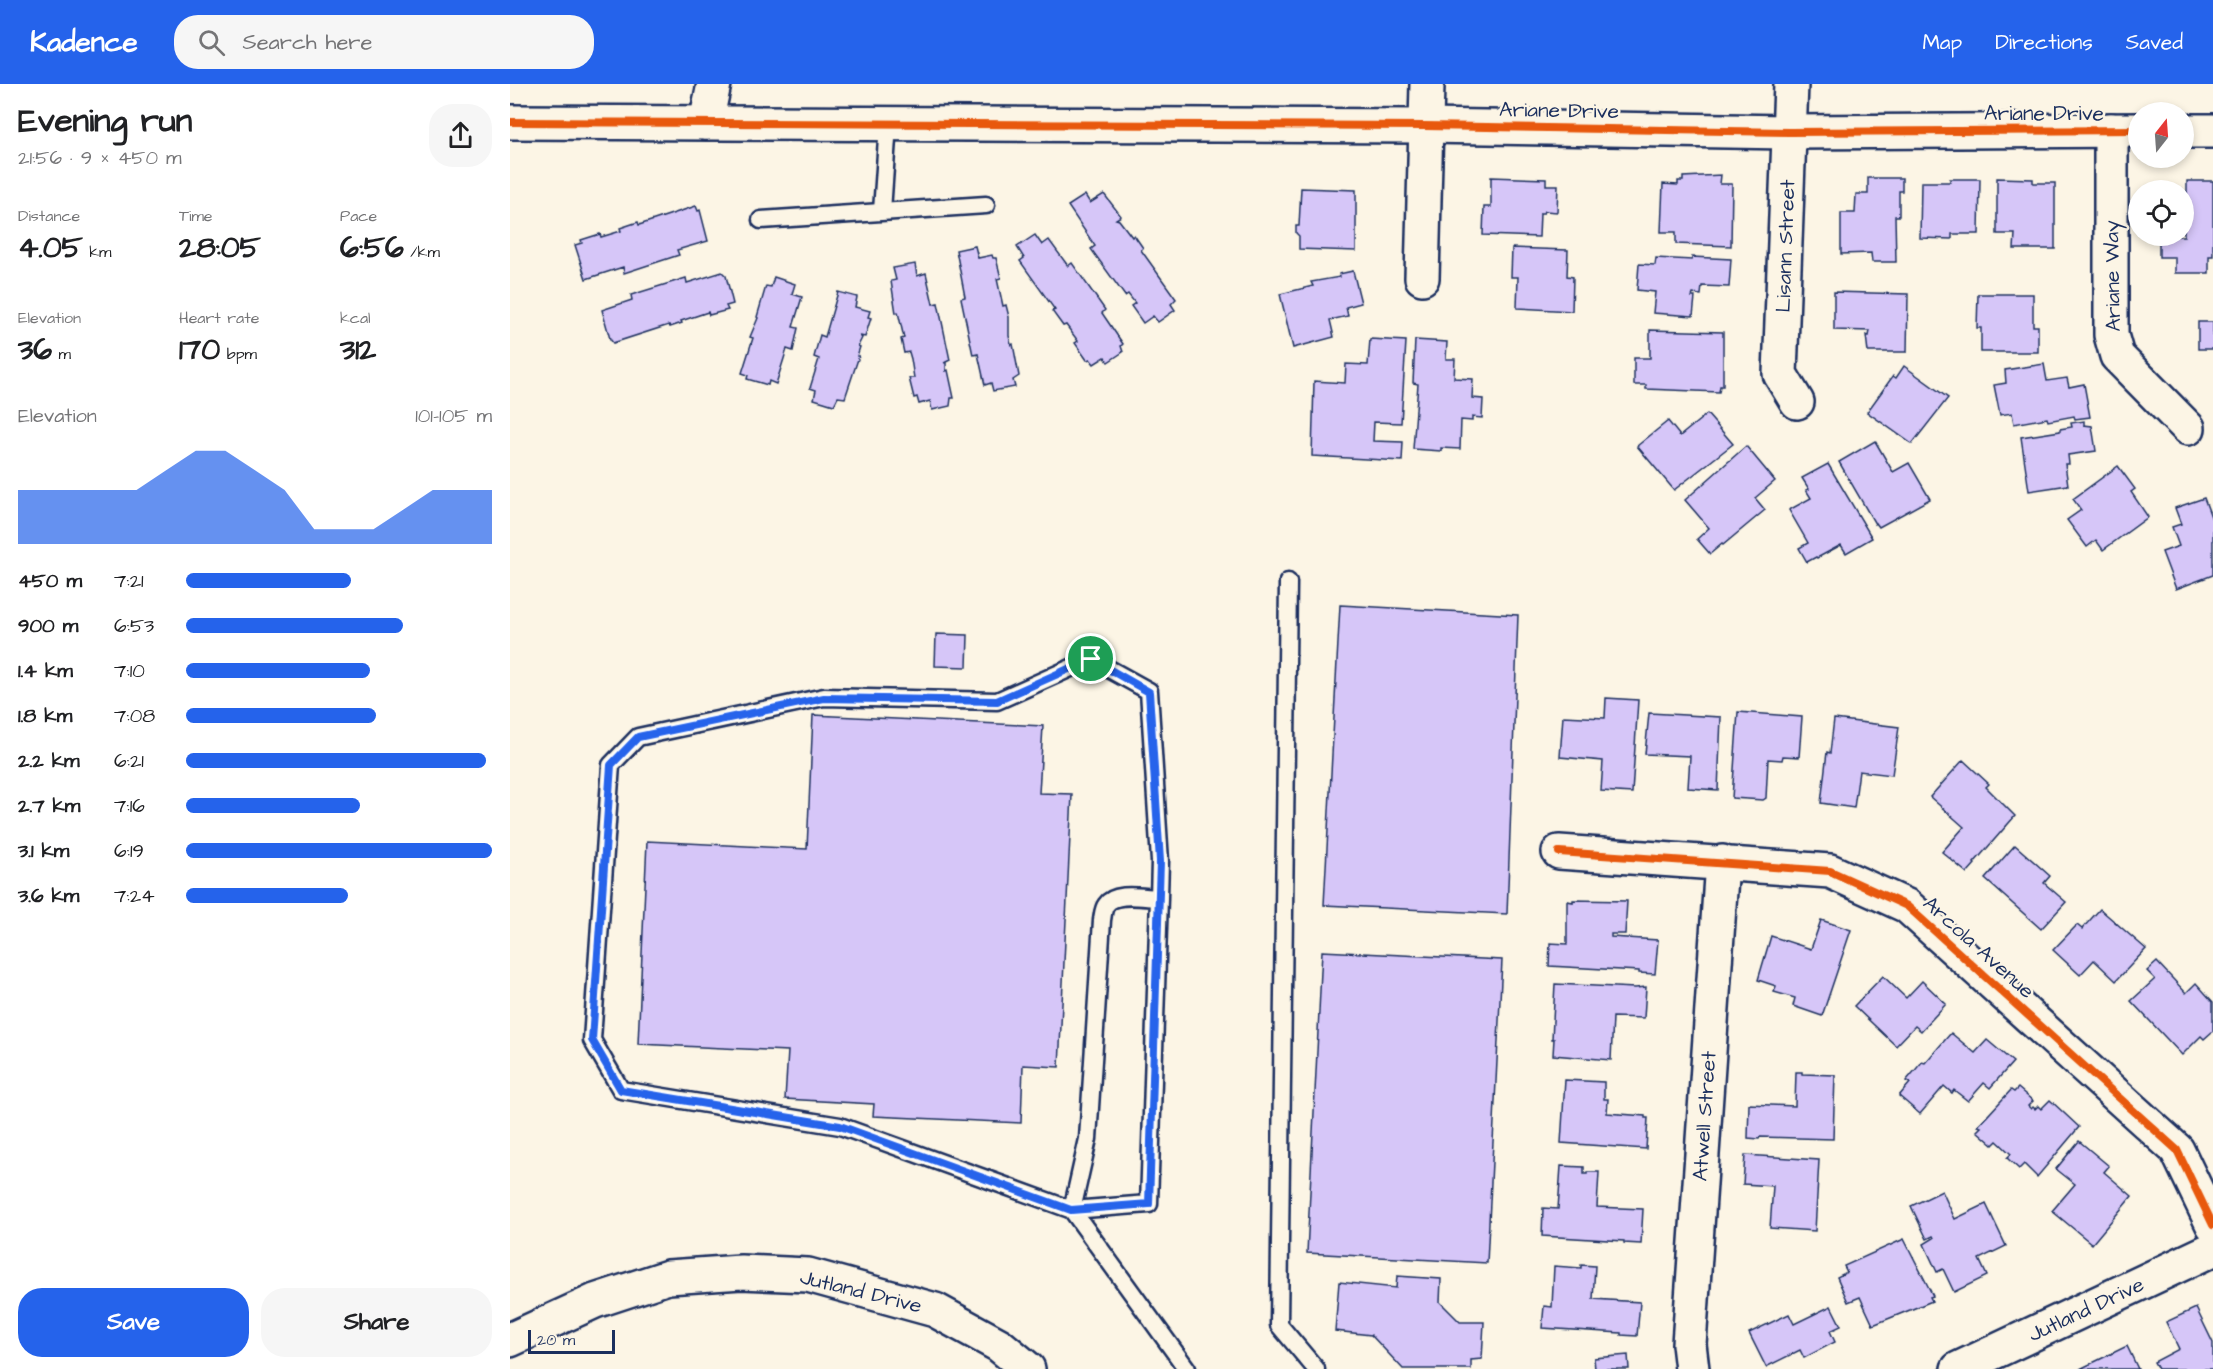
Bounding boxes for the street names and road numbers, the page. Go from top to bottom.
street label: Ariane Drive [1499,95,1619,126]
street label: Ariane Drive [1984,99,2104,128]
street label: Lisann Street [1769,178,1802,313]
street label: Ariane Way [2097,220,2130,332]
street label: Arcola Avenue [1917,890,2041,1005]
street label: Atwell Street [1685,1050,1724,1182]
street label: Jutland Drive [797,1262,925,1321]
street label: Jutland Drive [2024,1270,2149,1349]

